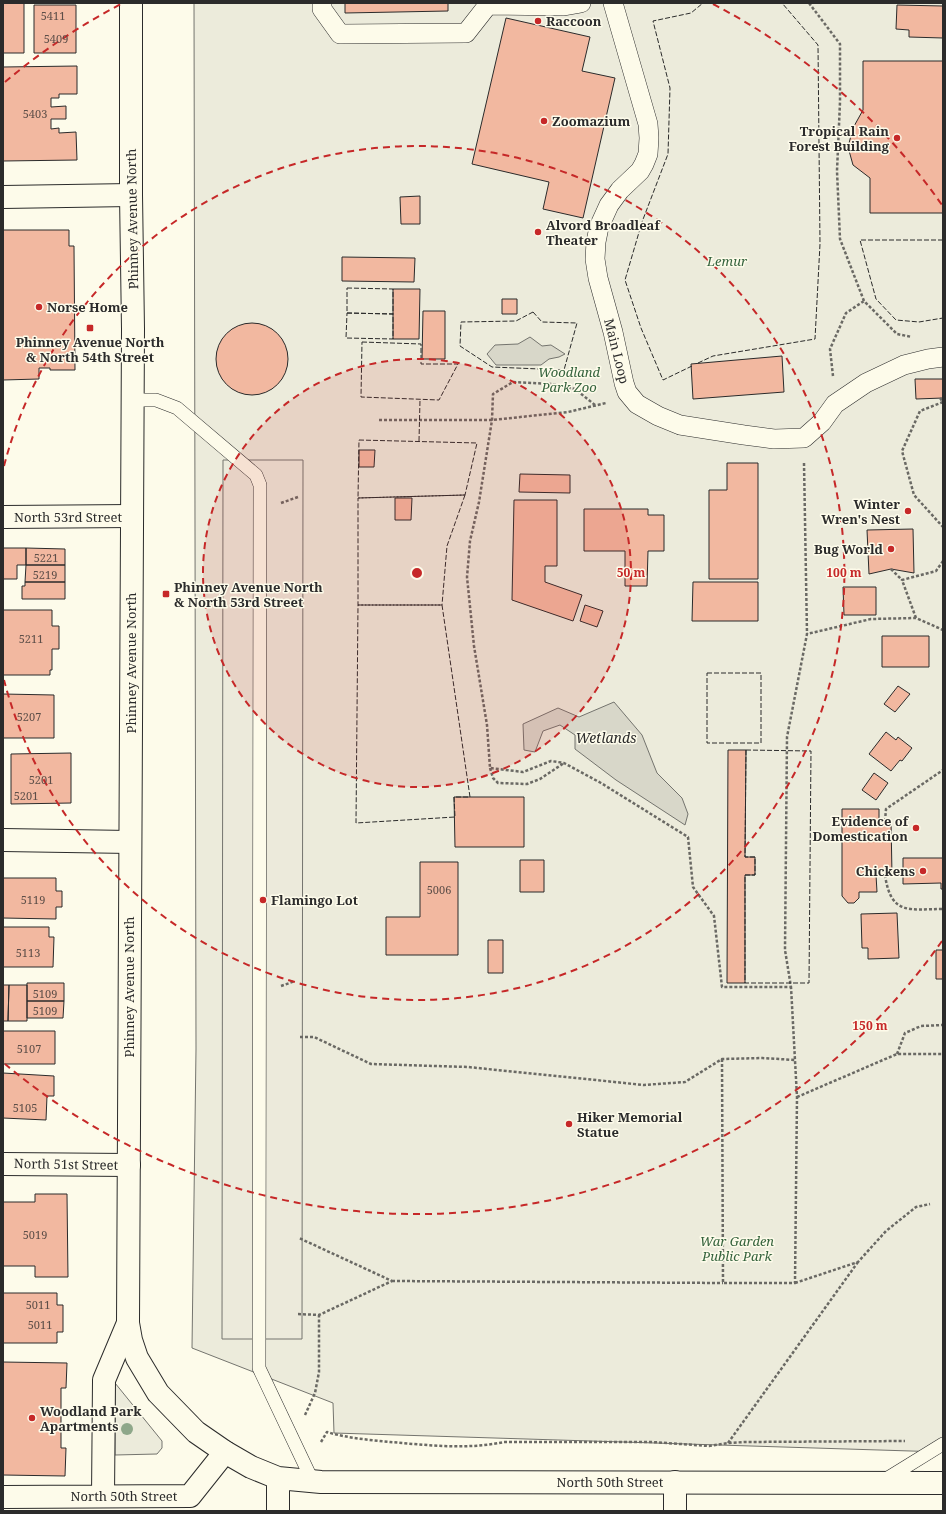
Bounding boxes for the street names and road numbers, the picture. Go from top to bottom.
street label: Phinney Avenue North [122,148,142,290]
street label: Main Loop [600,317,634,385]
street label: North 53rd Street [14,508,122,526]
street label: Phinney Avenue North [122,593,140,733]
street label: Phinney Avenue North [120,917,138,1057]
street label: North 51st Street [14,1154,119,1174]
street label: North 50th Street [557,1473,664,1491]
street label: North 50th Street [71,1487,178,1505]

